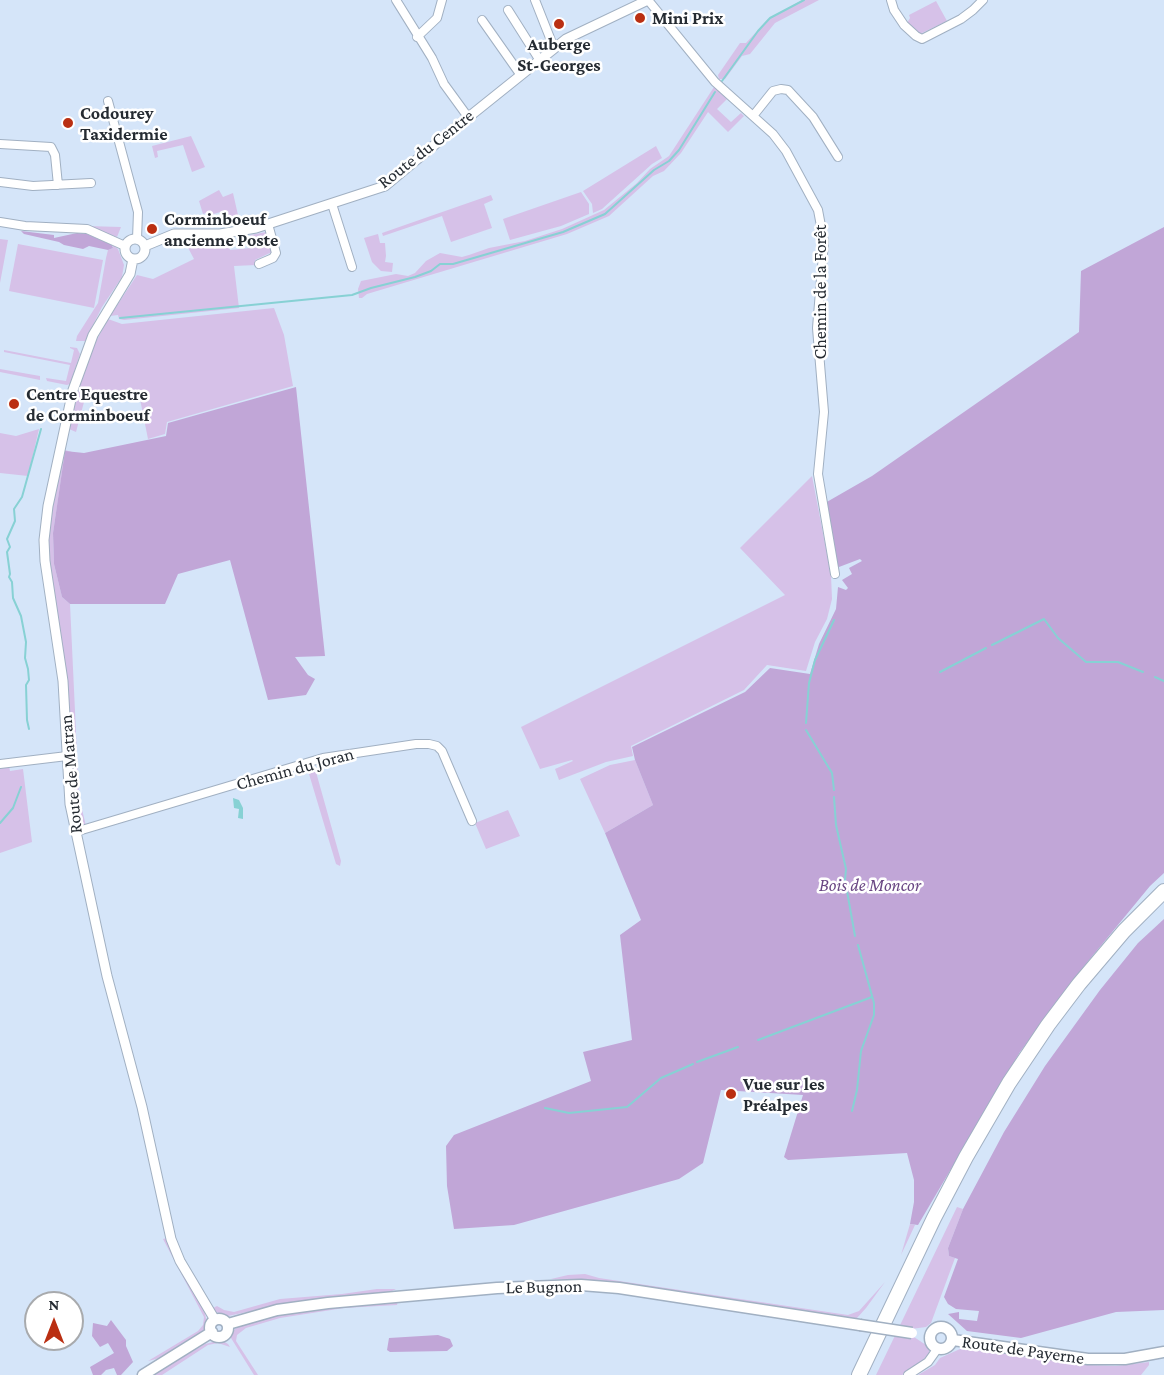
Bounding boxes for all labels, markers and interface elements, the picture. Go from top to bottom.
place label: Mini Prix [652,7,723,29]
marker: Mini Prix [633,11,647,25]
marker: Auberge St-Georges [552,17,566,31]
place label: Auberge St-Georges [517,33,601,76]
place label: Codourey Taxidermie [80,102,168,144]
street label: Route du Centre [374,105,478,193]
marker: Codourey Taxidermie [61,116,75,130]
place label: Corminboeuf ancienne Poste [164,208,278,250]
marker: Corminboeuf ancienne Poste [145,222,159,236]
street label: Chemin de la Forêt [809,225,831,359]
place label: Centre Equestre de Corminboeuf [26,383,149,426]
marker: Centre Equestre de Corminboeuf [7,397,21,411]
street label: Route de Matran [55,714,87,834]
street label: Chemin du Joran [234,743,356,795]
park label: Bois de Moncor [819,874,921,896]
place label: Vue sur les Préalpes [743,1073,825,1116]
marker: Vue sur les Préalpes [724,1087,738,1101]
street label: Le Bugnon [506,1276,582,1298]
north arrow [24,1291,84,1351]
text: N [49,1296,59,1313]
street label: Route de Payerne [961,1331,1085,1369]

